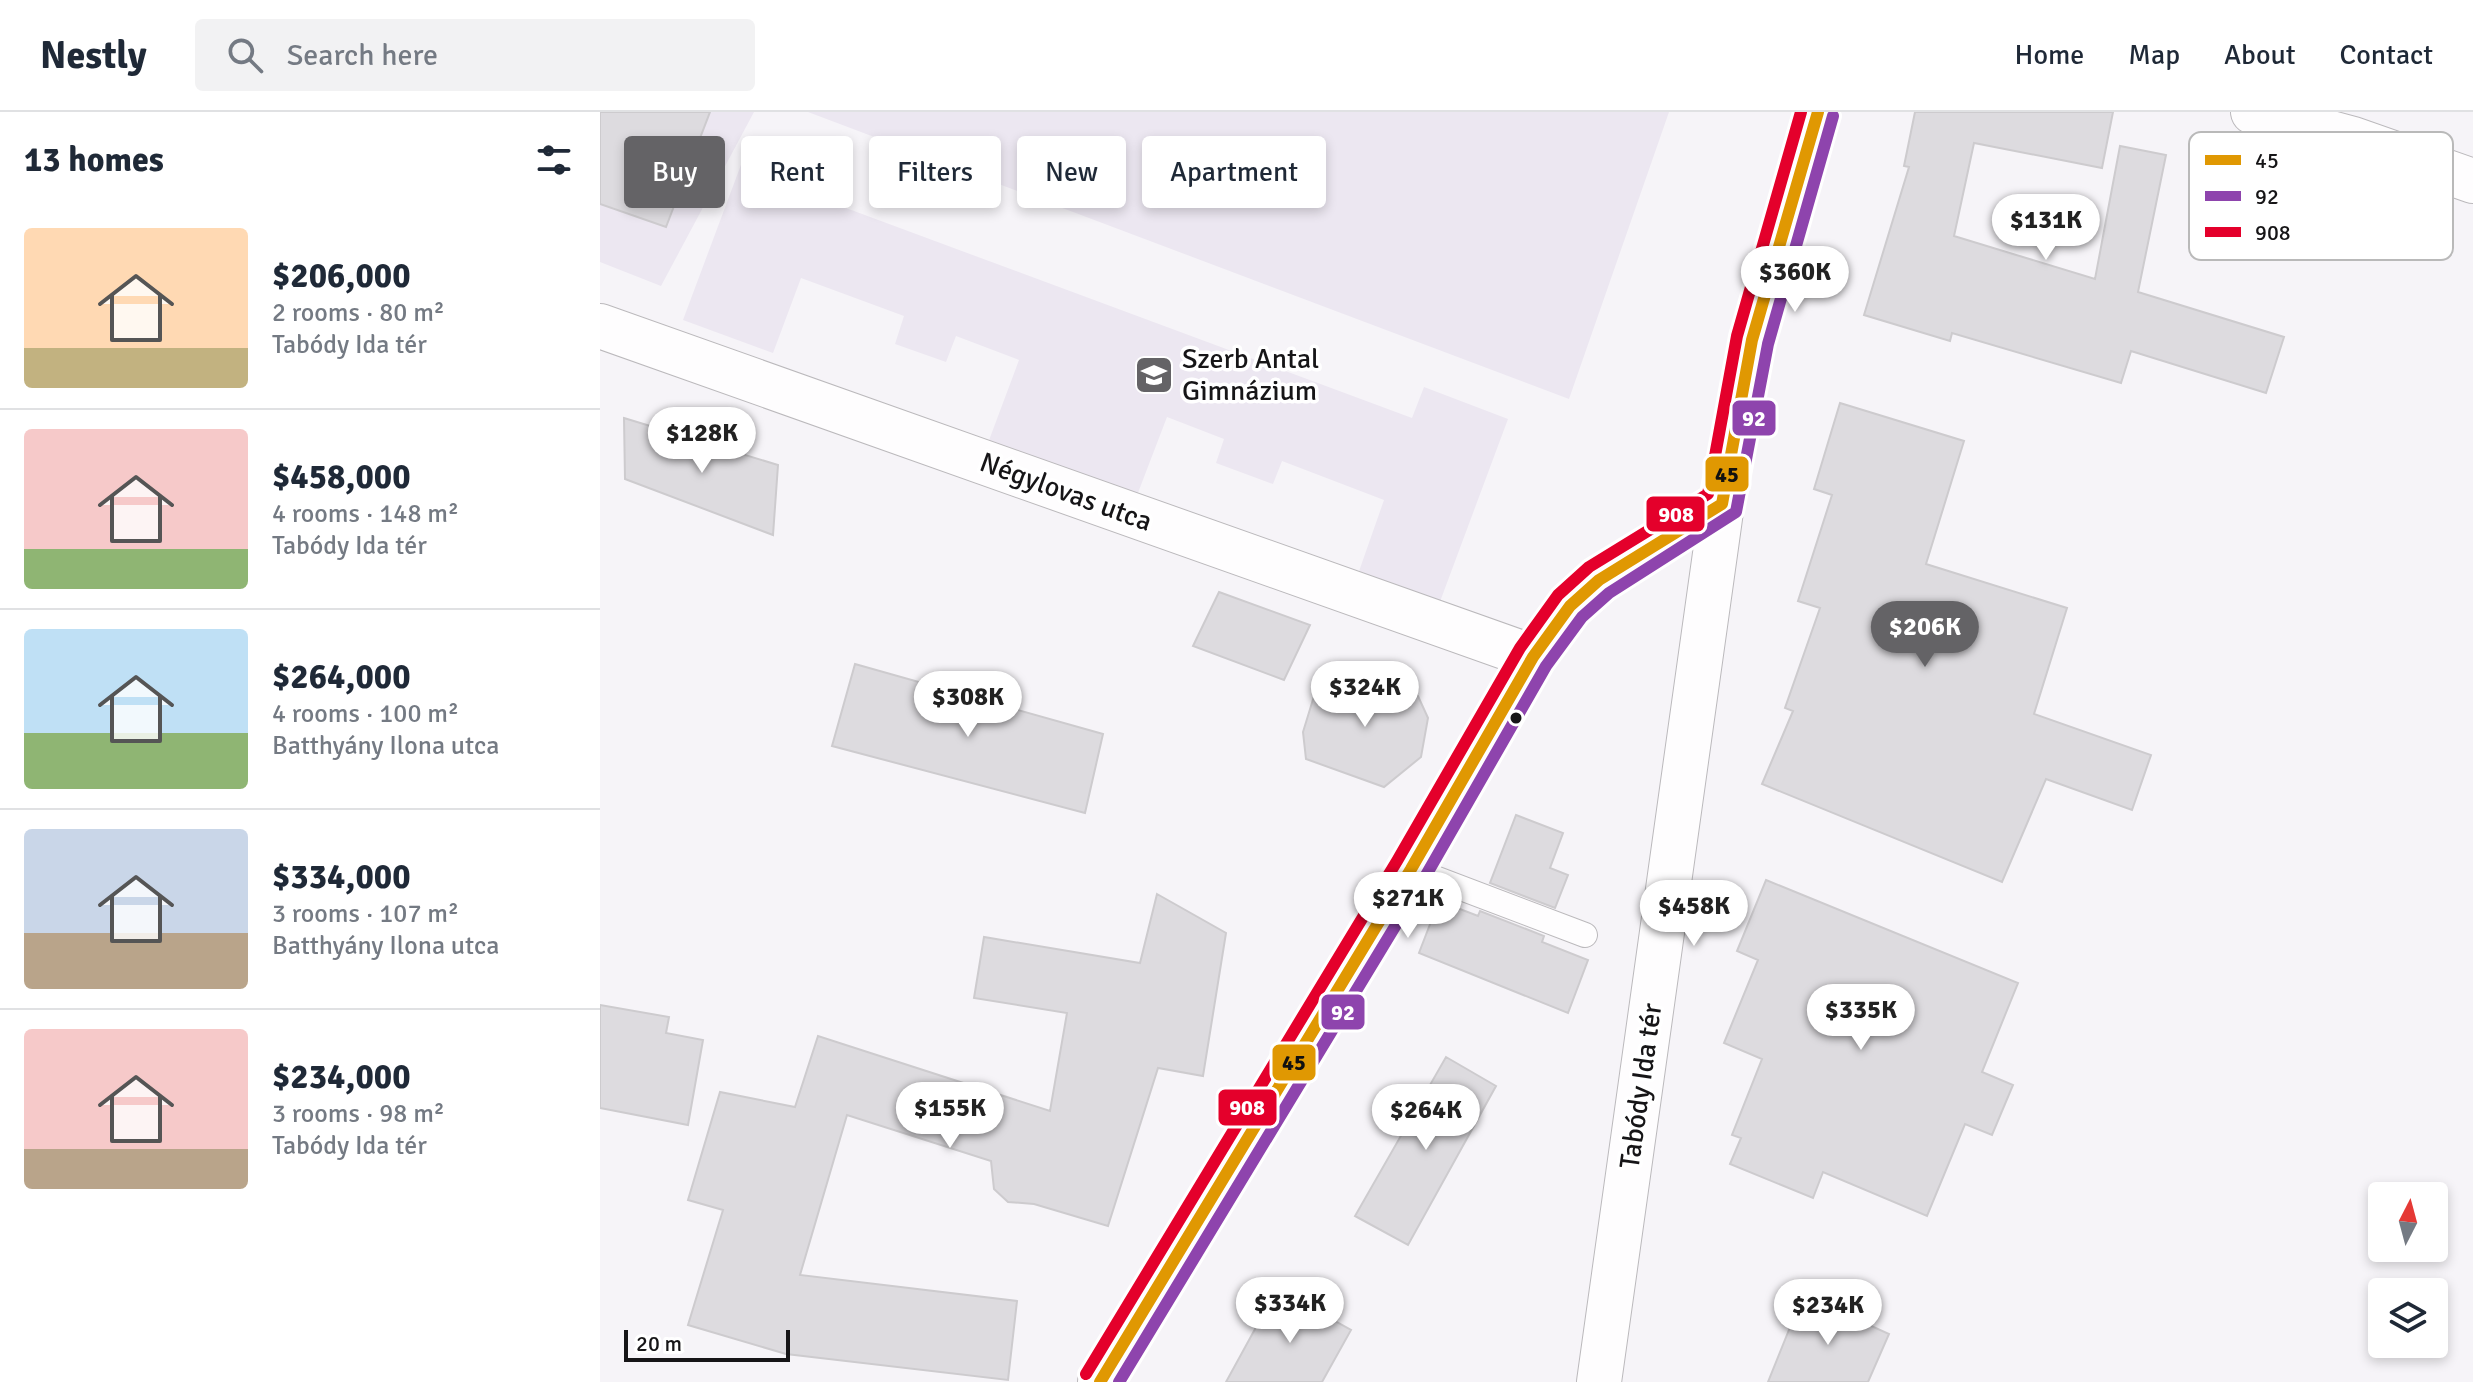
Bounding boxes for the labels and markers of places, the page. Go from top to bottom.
pin: $131K [1990,194,2102,262]
pin: $360K [1739,246,1851,314]
place label: Szerb Antal Gimnázium [1182,342,1319,408]
school or university icon: Szerb Antal Gimnázium [1133,354,1175,396]
pin: $128K [646,407,758,475]
pin: $206K [1869,601,1981,669]
pin: $324K [1309,661,1421,729]
pin: $308K [912,671,1024,739]
unlabelled marker [1508,710,1524,726]
pin: $271K [1352,872,1464,940]
pin: $458K [1638,880,1750,948]
pin: $335K [1805,984,1917,1052]
pin: $155K [894,1082,1006,1150]
pin: $264K [1370,1084,1482,1152]
pin: $334K [1234,1277,1346,1345]
pin: $234K [1772,1279,1884,1347]

